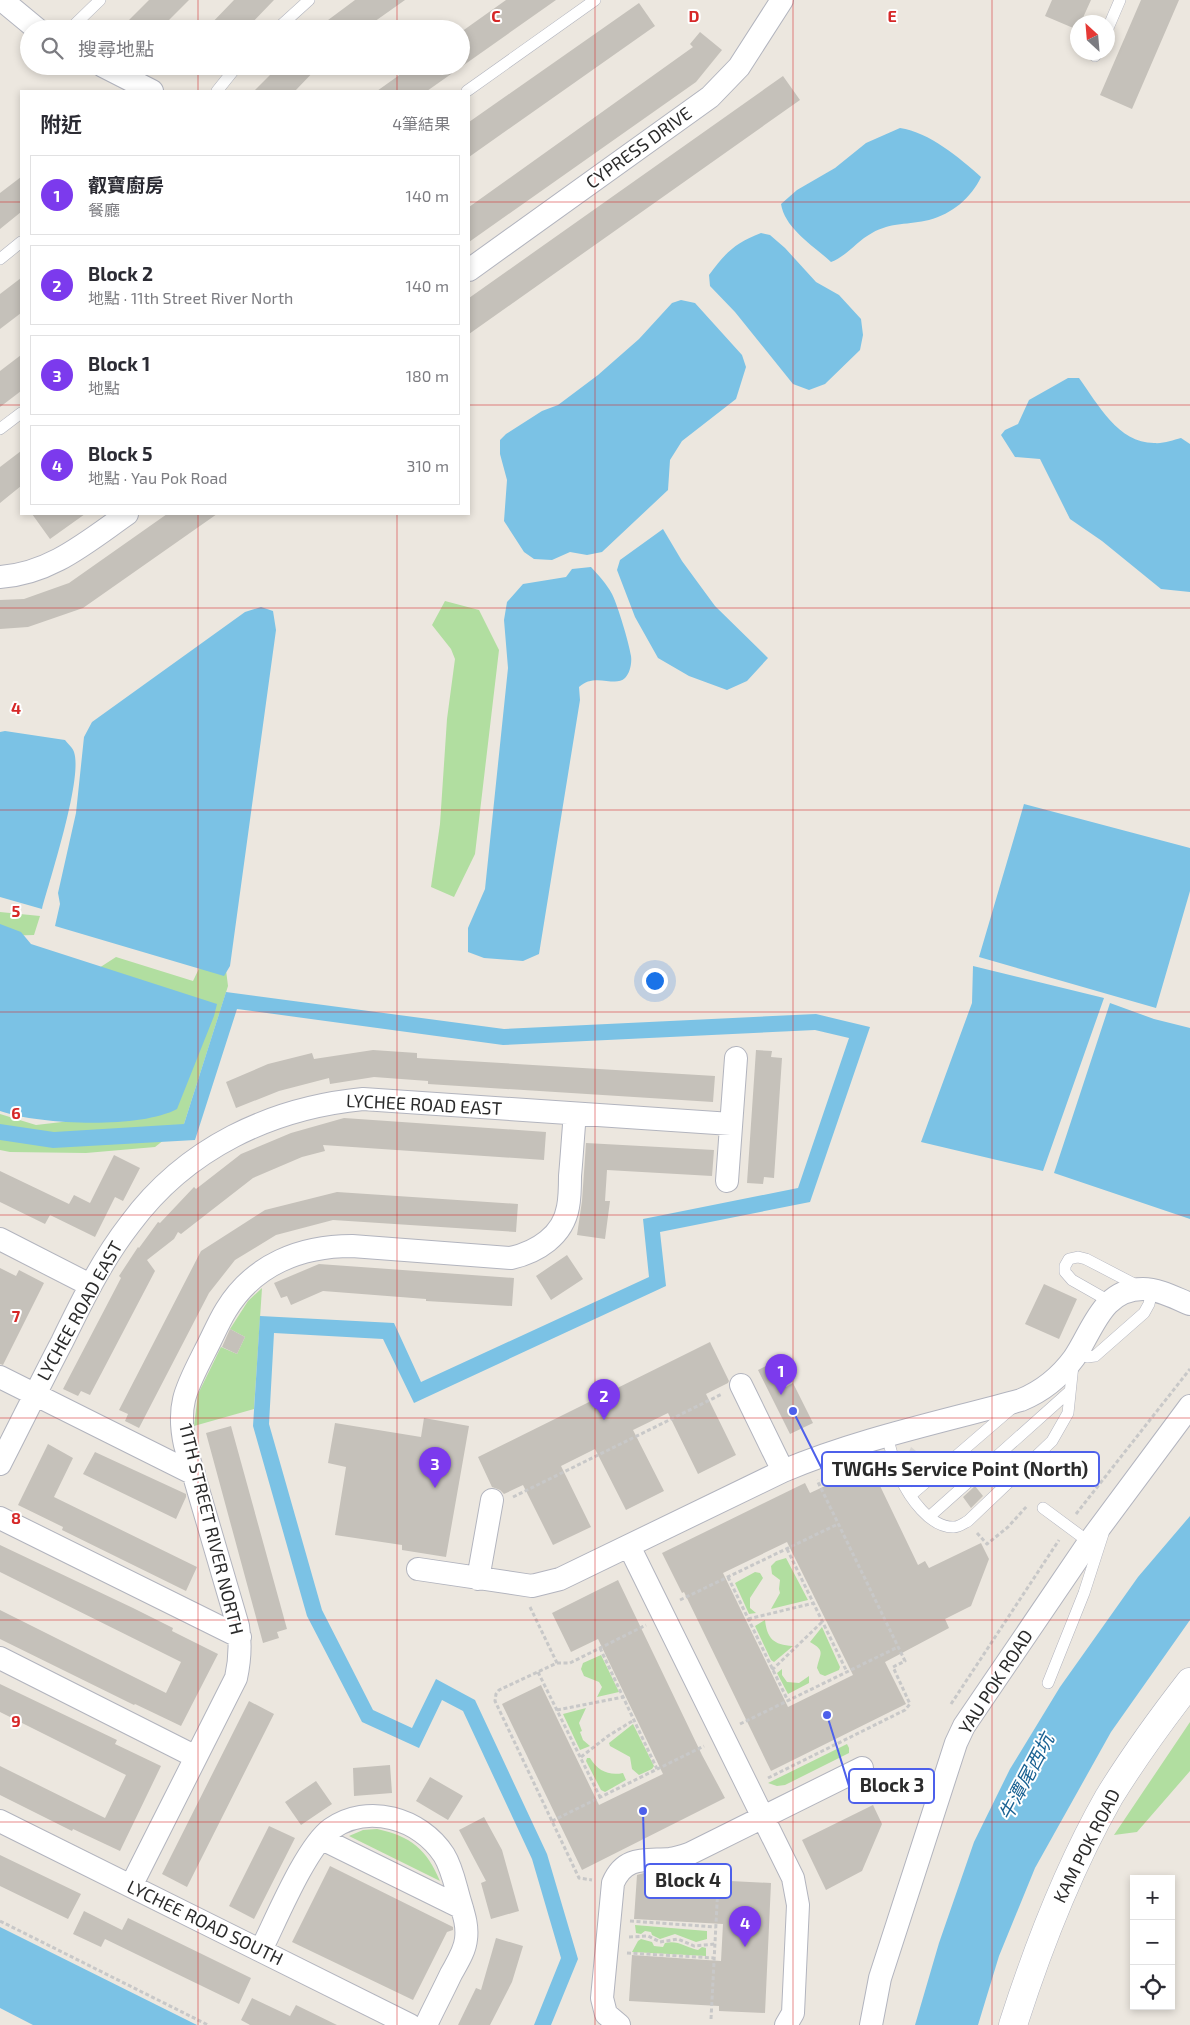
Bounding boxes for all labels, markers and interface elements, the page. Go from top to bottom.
text: C [491,6,501,25]
text: D [689,6,700,25]
text: E [887,6,897,25]
north arrow [1070,15,1115,60]
search box [20,20,470,75]
icon: search [38,34,66,62]
text: 搜尋地點 [78,37,154,60]
street label: CYPRESS DRIVE [581,101,696,193]
text: 附近 [40,111,82,136]
text: 4筆結果 [392,114,450,133]
text: 叡寶廚房 [88,173,164,196]
text: 1 [54,186,60,205]
text: 140 m [406,186,449,205]
text: 餐廳 [88,200,120,219]
text: Block 2 [88,262,153,285]
text: 2 [52,276,62,295]
text: 140 m [406,276,449,295]
text: 地點 · 11th Street River North [88,288,293,307]
text: Block 1 [88,352,150,375]
text: 3 [52,366,62,385]
text: 180 m [406,366,449,385]
text: 地點 [88,378,120,397]
text: Block 5 [88,442,152,465]
text: 4 [52,456,62,475]
text: 310 m [407,456,449,475]
text: 地點 · Yau Pok Road [88,468,227,487]
text: 4 [11,698,21,717]
text: 5 [12,901,21,920]
your location [642,968,668,994]
street label: LYCHEE ROAD EAST [346,1089,503,1119]
text: 6 [11,1103,21,1122]
street label: LYCHEE ROAD EAST [32,1236,127,1384]
text: 7 [12,1306,21,1325]
pin: 1 [765,1354,797,1395]
pin: 2 [588,1379,620,1420]
street label: 11TH STREET RIVER NORTH [175,1421,249,1637]
pin: 3 [419,1447,451,1488]
callout: TWGHs Service Point (North) [822,1452,1099,1486]
text: TWGHs Service Point (North) [832,1457,1088,1480]
text: 8 [11,1508,21,1527]
street label: YAU POK ROAD [953,1625,1037,1738]
text: 9 [11,1711,21,1730]
water label: 牛潭尾西坑 [993,1727,1059,1824]
callout: Block 3 [849,1769,934,1803]
text: Block 3 [860,1773,924,1796]
street label: KAM POK ROAD [1048,1785,1124,1906]
callout: Block 4 [645,1864,731,1898]
text: Block 4 [655,1868,721,1891]
street label: LYCHEE ROAD SOUTH [124,1875,287,1969]
map controls [1130,1875,1175,2010]
button: + [1130,1875,1175,1920]
pin: 4 [729,1906,761,1947]
button: − [1130,1920,1175,1965]
button: locate [1130,1965,1175,2010]

